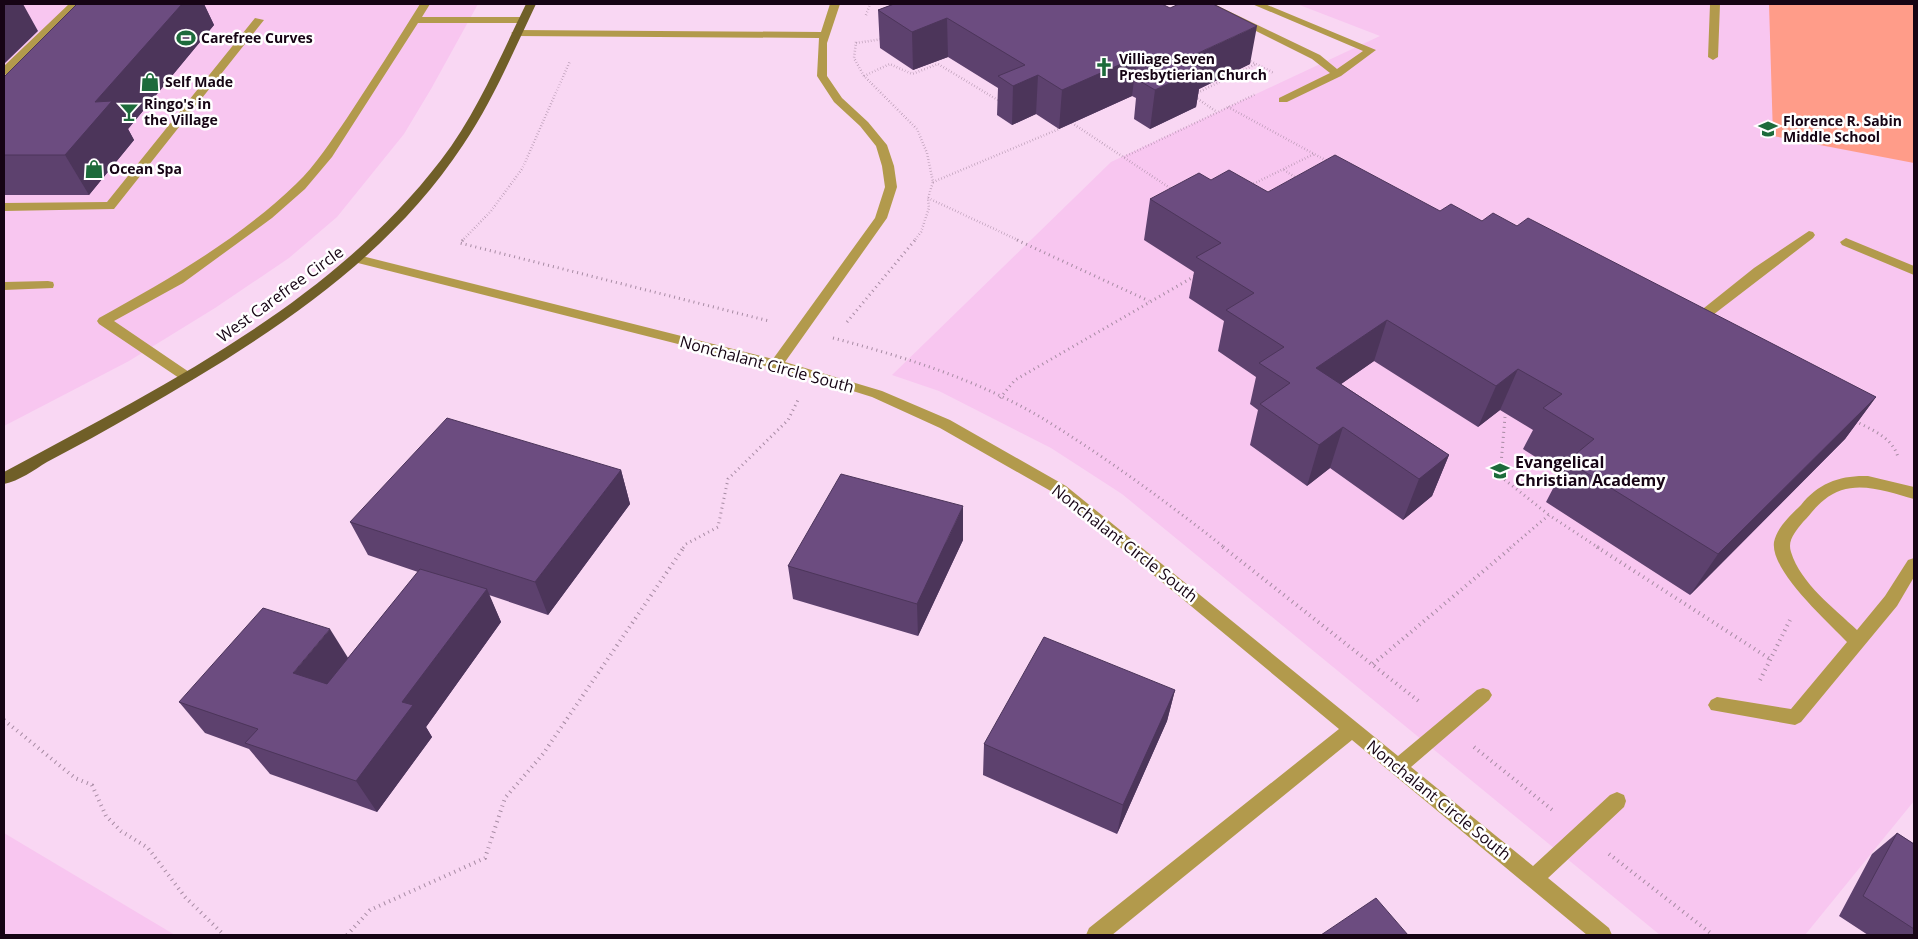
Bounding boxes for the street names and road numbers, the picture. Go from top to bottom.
street label: West Carefree Circle [212,241,348,347]
street label: Nonchalant Circle South [677,330,857,398]
street label: Nonchalant Circle South [1047,479,1203,607]
street label: Nonchalant Circle South [1362,735,1516,865]

